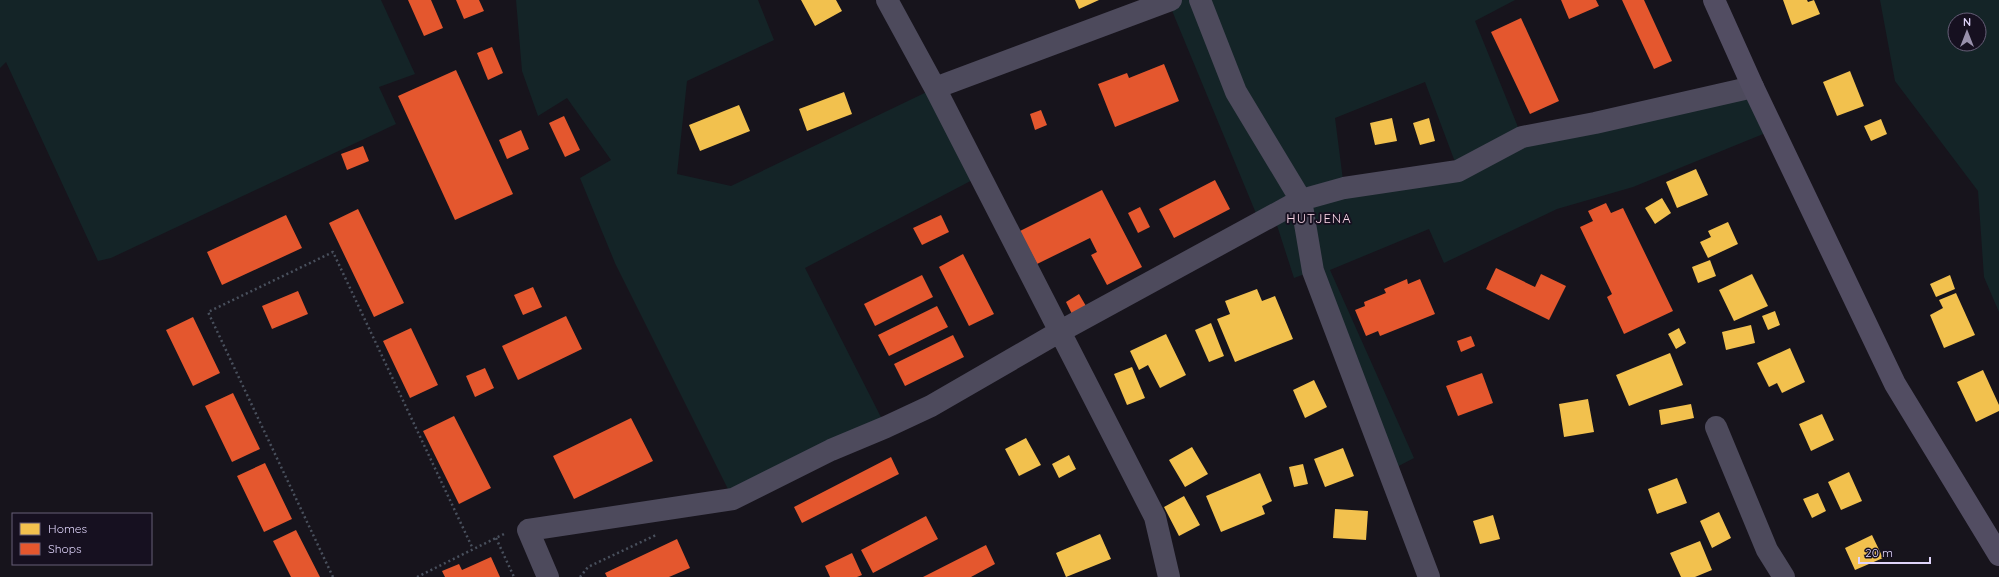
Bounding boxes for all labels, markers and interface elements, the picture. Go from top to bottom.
north arrow [1947,12,1987,52]
text: N [1963,15,1971,29]
district label: HUTJENA [1286,210,1352,226]
legend [12,513,152,565]
text: Homes [48,521,88,536]
scale bar [1859,539,1930,565]
text: Shops [48,541,82,556]
text: 20 m [1865,545,1893,560]

